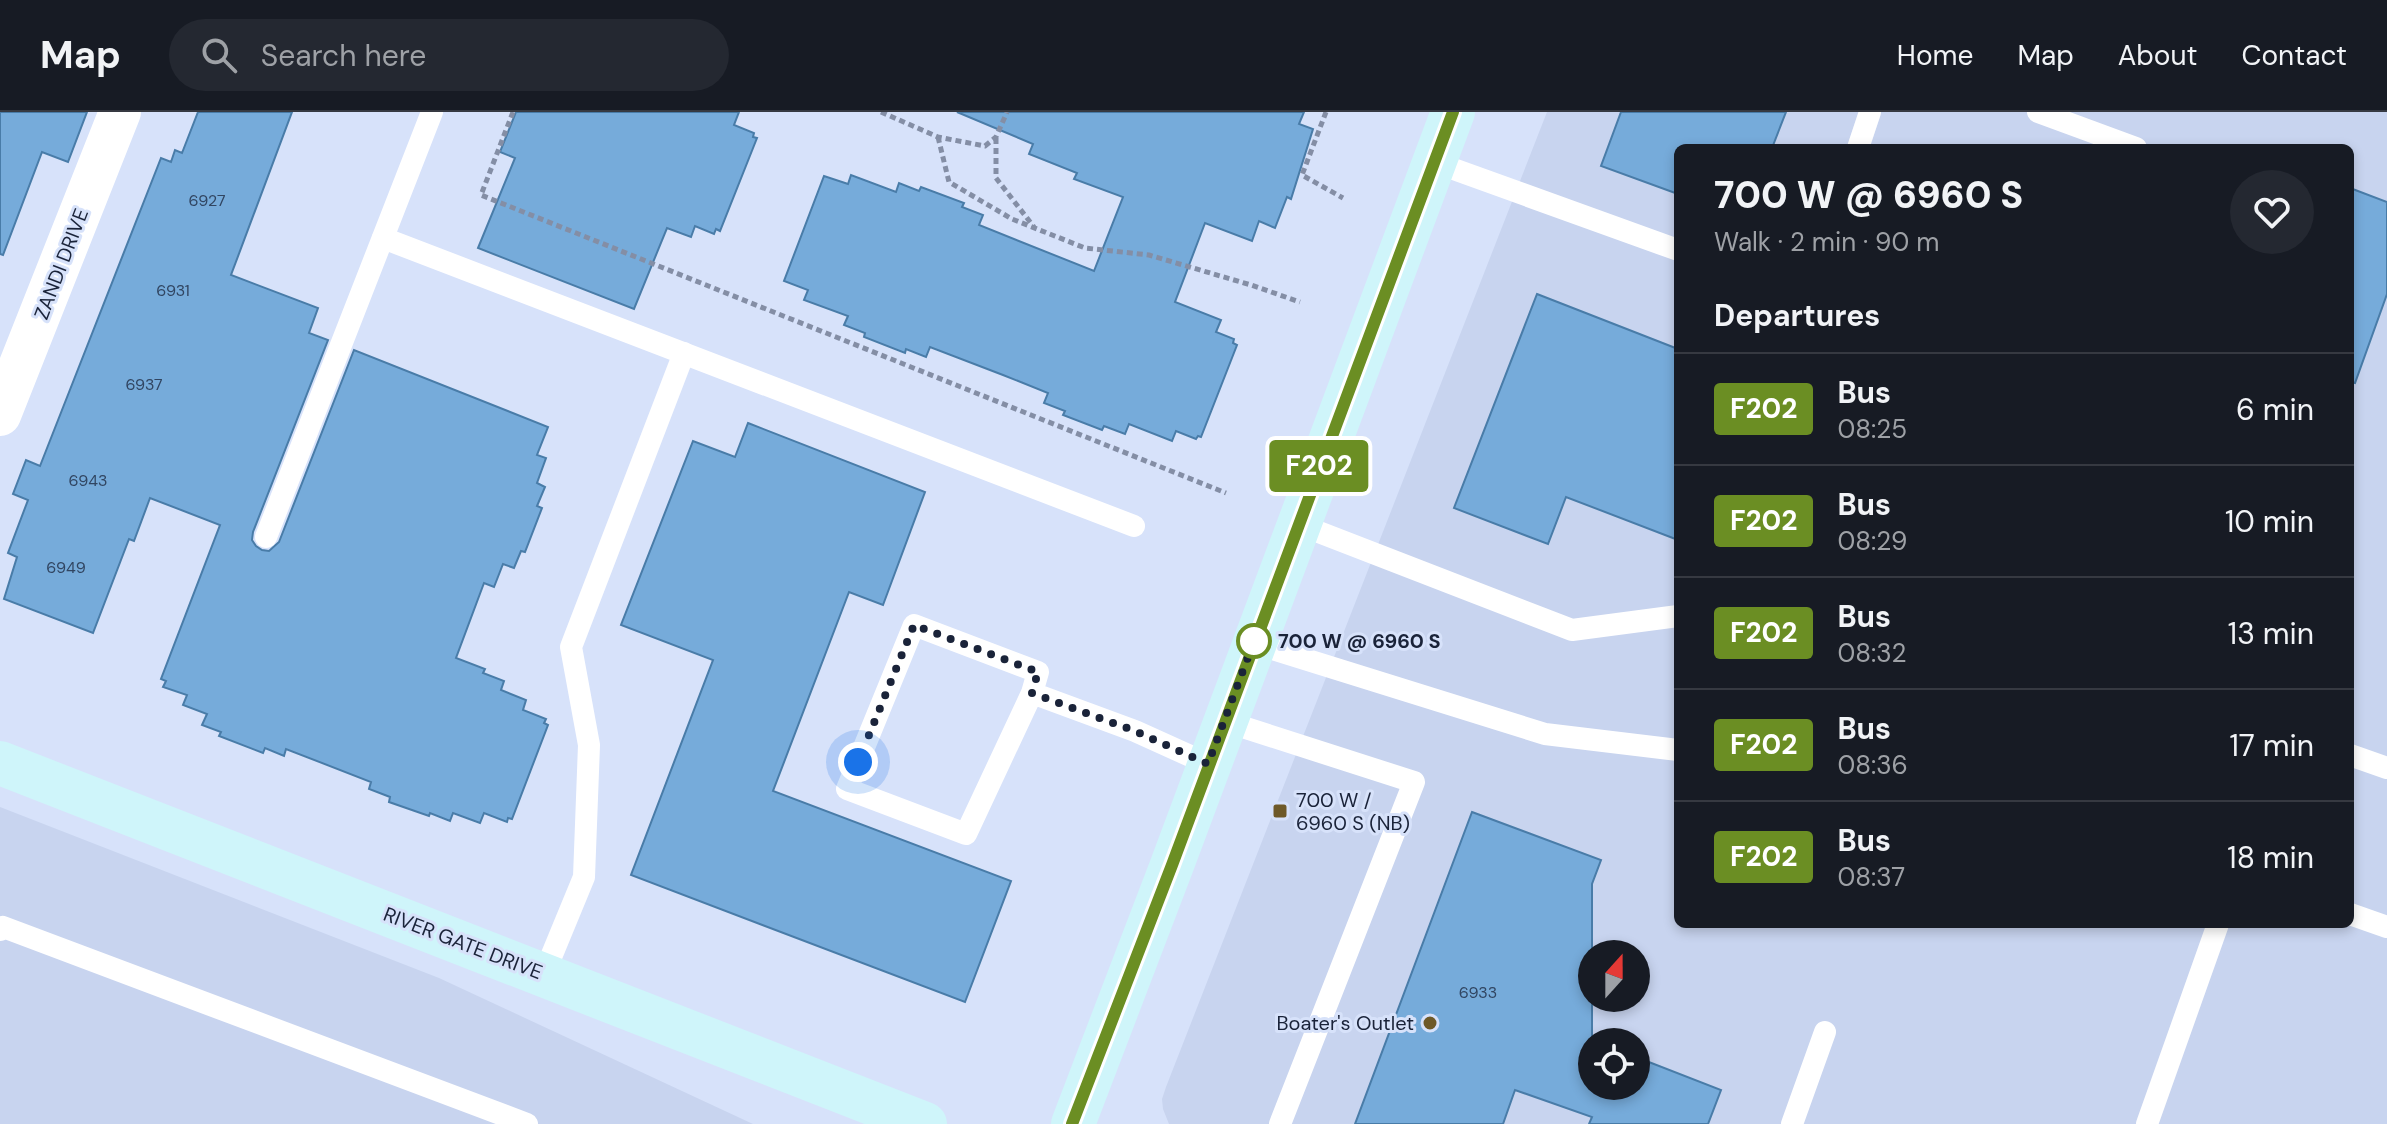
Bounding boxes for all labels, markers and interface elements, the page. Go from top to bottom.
search box [169,19,729,91]
text: Map [40,30,121,80]
icon: search [197,33,241,77]
text: Search here [261,36,426,75]
text: Home [1897,37,1973,74]
text: Map [2017,37,2074,74]
text: About [2118,37,2197,74]
text: Contact [2241,37,2347,74]
text: 700 W @ 6960 S [1714,170,2023,220]
button: heart [2230,170,2314,254]
house number: 6927 [189,190,226,211]
street label: ZANDI DRIVE [28,205,94,323]
text: Walk · 2 min · 90 m [1714,225,1939,259]
house number: 6931 [156,280,190,301]
text: Departures [1714,296,1880,335]
text: Bus [1837,373,1891,412]
house number: 6937 [125,374,163,395]
text: F202 [1730,390,1797,427]
text: 6 min [2236,390,2314,429]
text: 08:25 [1837,412,1907,446]
line badge: F202 [1263,440,1375,492]
text: F202 [1285,447,1353,484]
house number: 6943 [69,470,107,491]
text: Bus [1837,485,1891,524]
text: F202 [1730,502,1797,539]
text: 10 min [2225,502,2314,541]
text: 08:29 [1837,524,1907,558]
house number: 6949 [46,557,86,578]
text: Bus [1837,597,1891,636]
text: F202 [1730,614,1797,651]
text: 13 min [2228,614,2314,653]
marker: 700 W @ 6960 S [1237,624,1271,658]
place label: 700 W @ 6960 S [1278,628,1441,654]
text: 08:32 [1837,636,1907,670]
text: Bus [1837,709,1891,748]
text: F202 [1730,726,1797,763]
text: 17 min [2229,726,2314,765]
your location [838,742,878,782]
text: 08:36 [1837,748,1908,782]
place label: 700 W / 6960 S (NB) [1296,787,1410,836]
marker: 700 W / 6960 S (NB) [1271,802,1289,820]
text: Bus [1837,821,1891,860]
text: F202 [1730,838,1797,875]
text: 18 min [2227,838,2314,877]
text: 08:37 [1837,860,1905,894]
street label: RIVER GATE DRIVE [380,901,546,985]
north arrow [1578,940,1650,1012]
map controls [1578,940,1650,1100]
house number: 6933 [1459,982,1497,1003]
place label: Boater's Outlet [1277,1010,1414,1036]
marker: Boater's Outlet [1421,1014,1439,1032]
button: locate [1578,1028,1650,1100]

